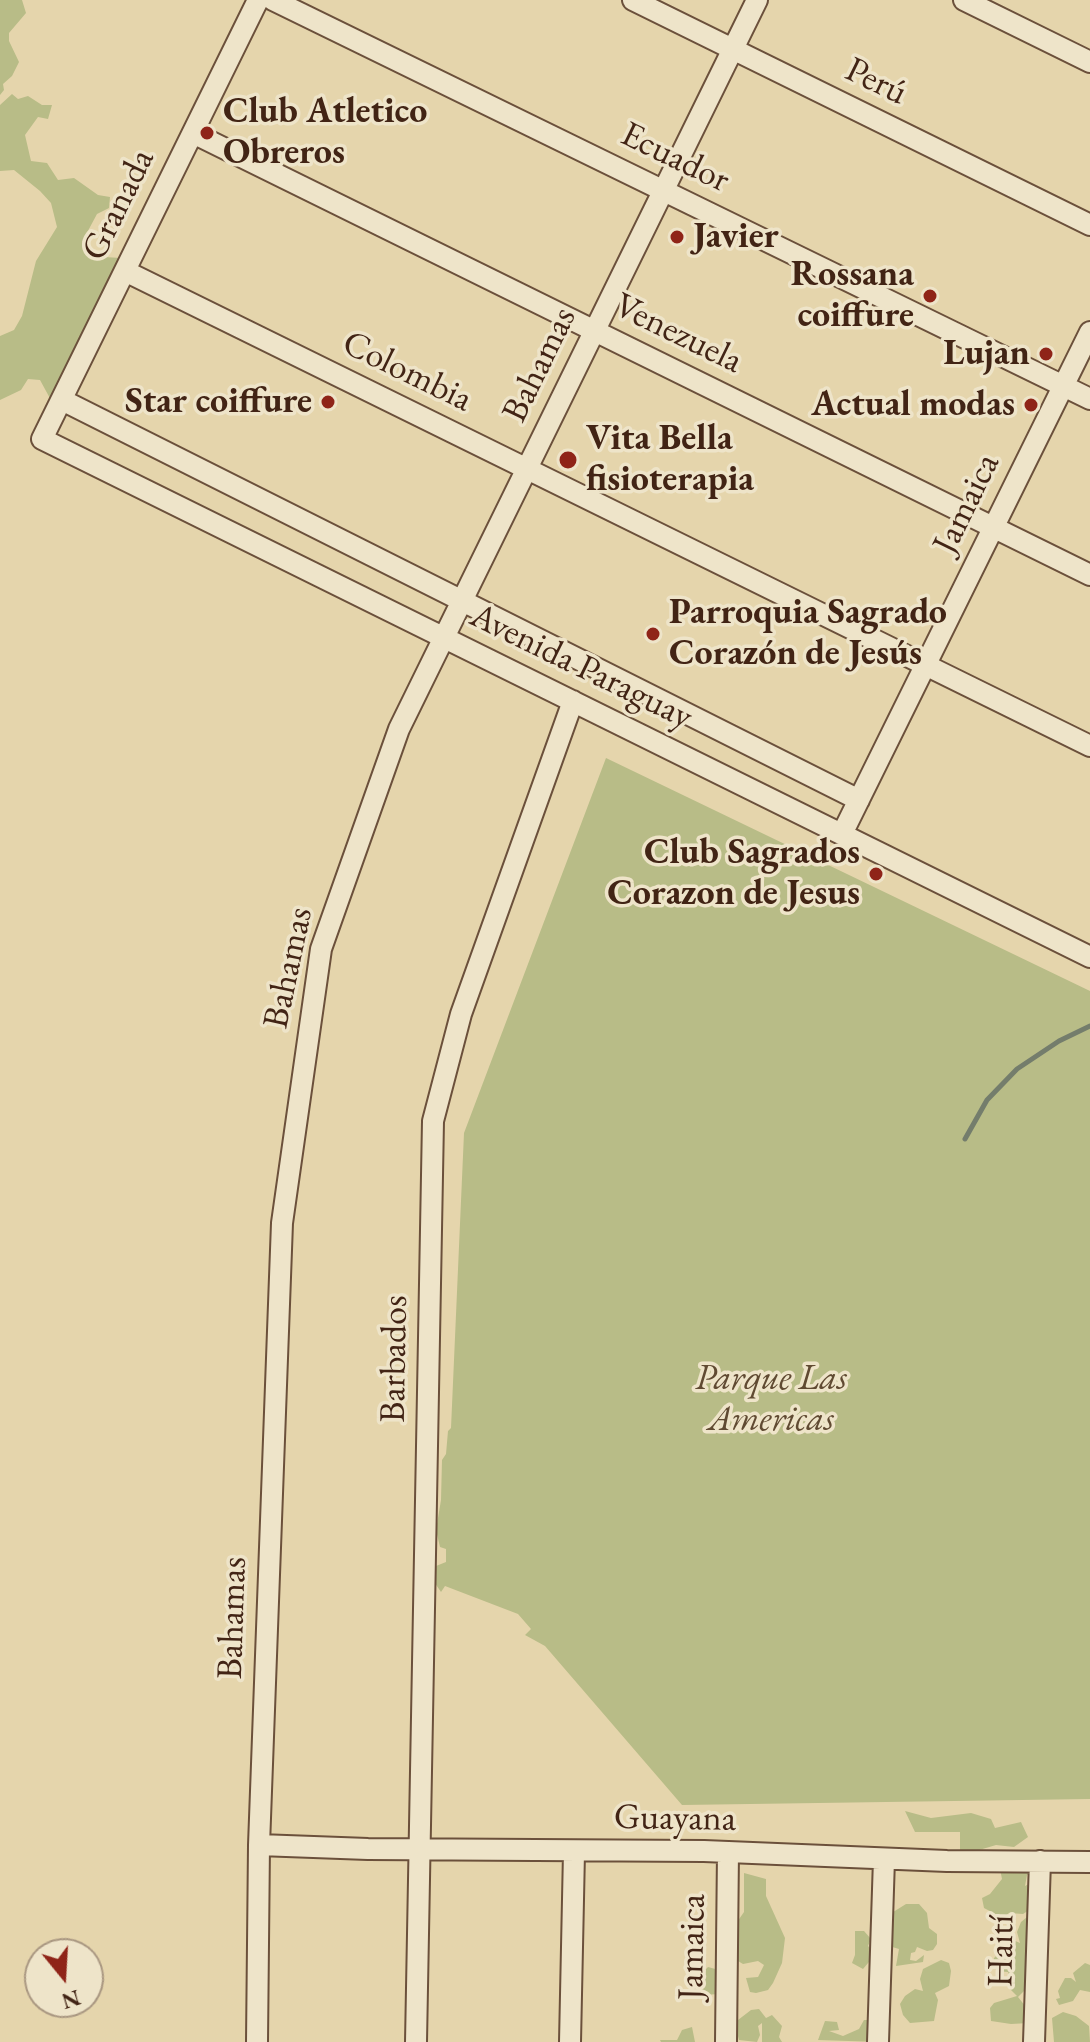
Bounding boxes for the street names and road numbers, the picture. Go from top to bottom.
street label: Perú [838,49,914,115]
street label: Ecuador [614,113,736,203]
street label: Granada [74,142,164,268]
street label: Venezuela [607,284,749,384]
street label: Bahamas [494,301,586,429]
street label: Colombia [335,322,479,422]
street label: Jamaica [924,447,1010,561]
street label: Avenida Paraguay [463,595,699,739]
street label: Bahamas [255,904,323,1032]
street label: Barbados [372,1295,418,1423]
street label: Bahamas [209,1556,257,1680]
street label: Guayana [614,1796,736,1842]
street label: Jamaica [670,1893,716,2001]
street label: Haití [980,1914,1024,1988]

